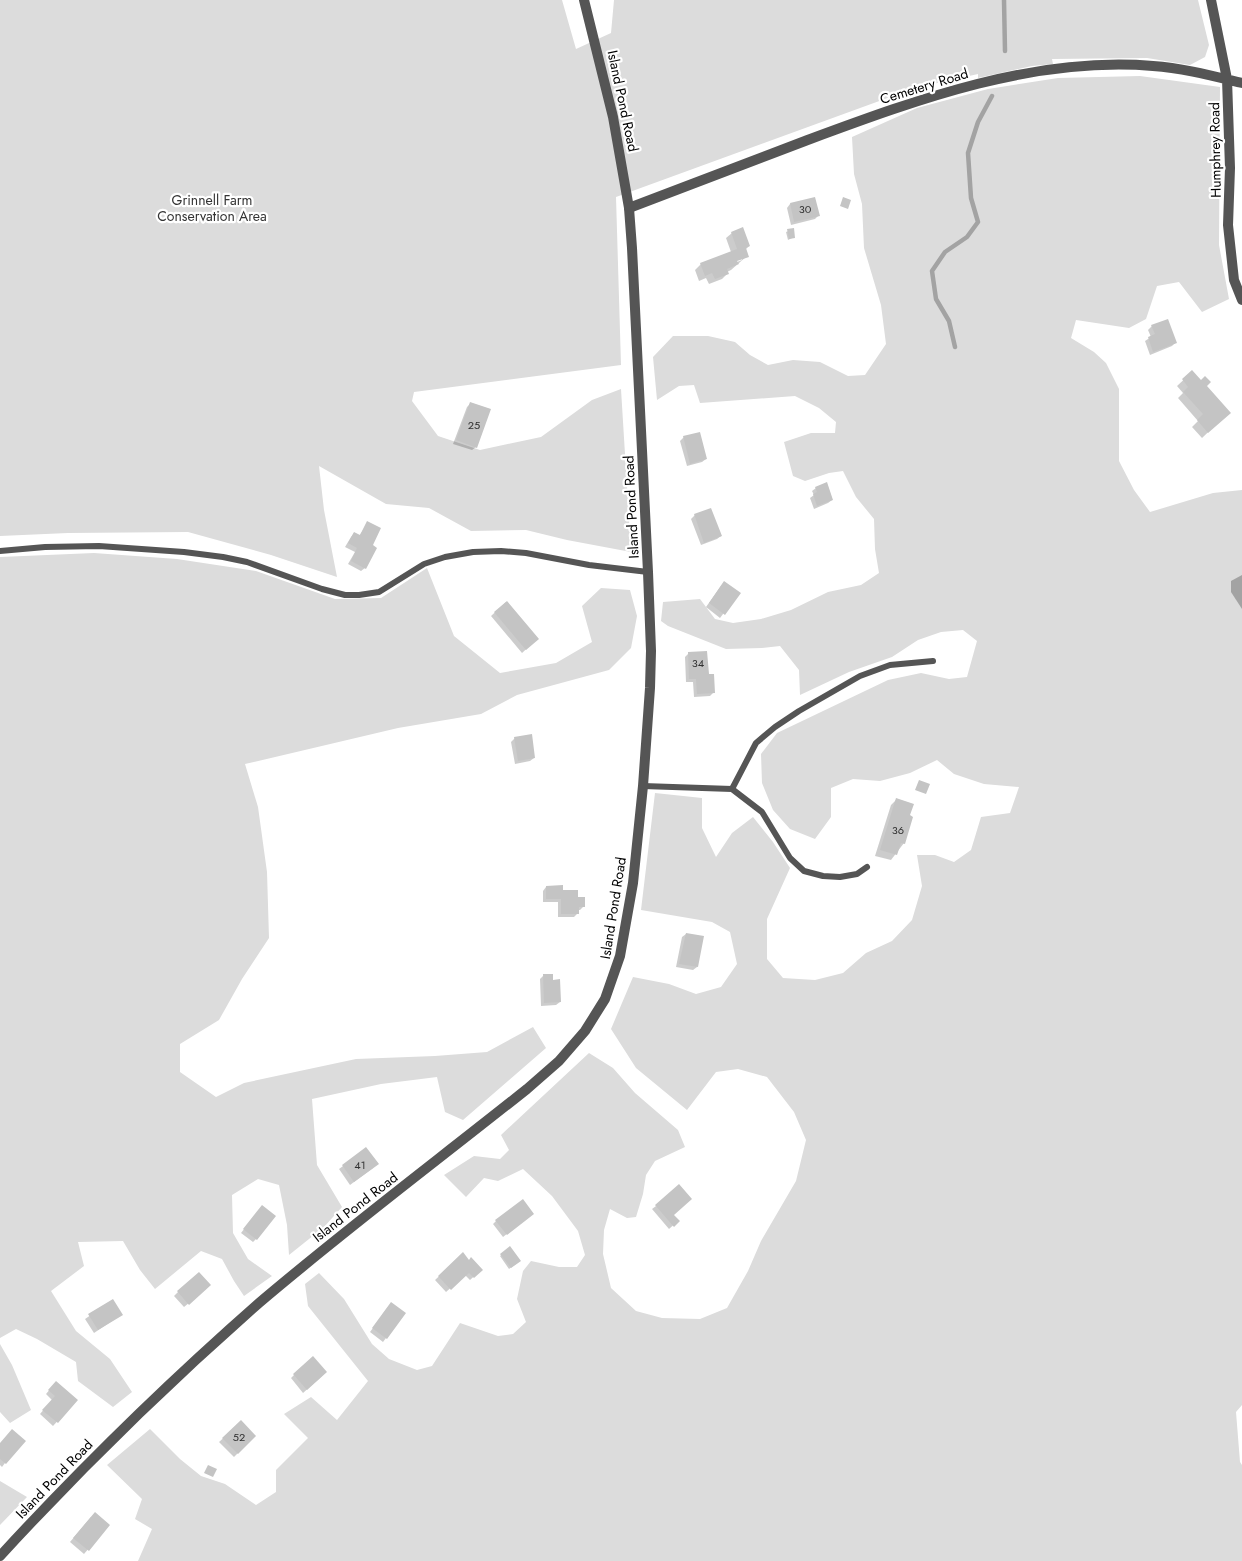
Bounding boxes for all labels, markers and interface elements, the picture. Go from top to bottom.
street label: Island Pond Road [602,48,644,154]
street label: Cemetery Road [877,63,971,109]
street label: Humphrey Road [1204,102,1226,198]
park label: Grinnell Farm Conservation Area [157,190,267,226]
house number: 30 [799,201,812,217]
house number: 25 [468,417,480,433]
street label: Island Pond Road [618,455,644,559]
house number: 34 [692,655,705,671]
house number: 36 [892,822,904,838]
street label: Island Pond Road [595,855,631,961]
house number: 41 [354,1157,366,1173]
street label: Island Pond Road [308,1167,402,1247]
house number: 52 [233,1429,245,1445]
street label: Island Pond Road [11,1435,97,1523]

